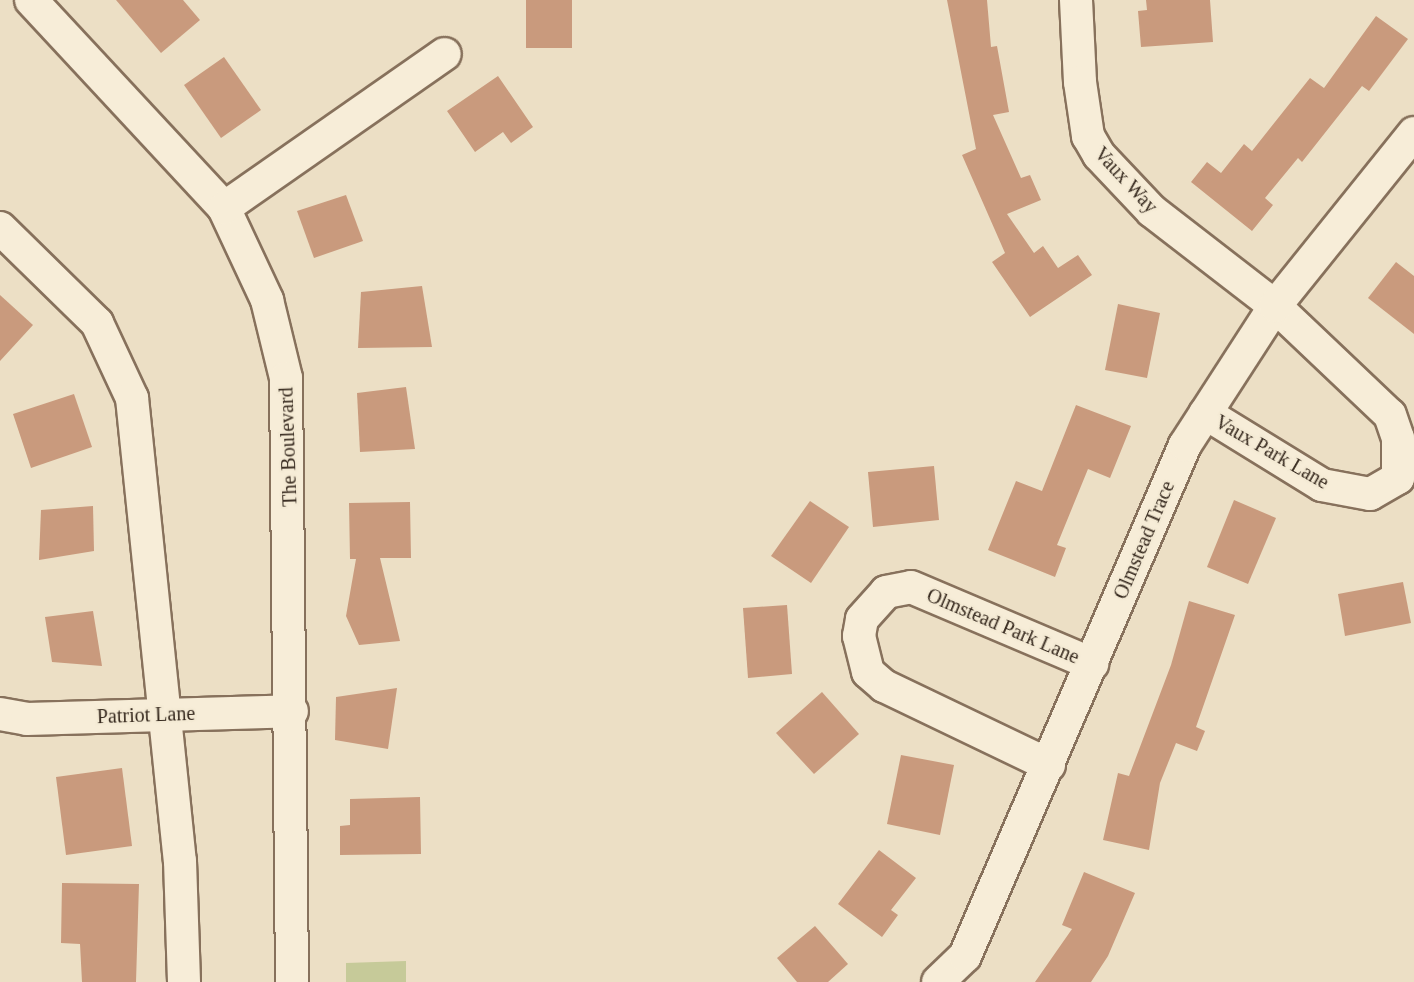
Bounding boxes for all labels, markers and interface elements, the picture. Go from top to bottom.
street label: Vaux Way [1089,142,1163,218]
street label: The Boulevard [274,387,302,507]
street label: Vaux Park Lane [1211,410,1333,494]
street label: Olmstead Trace [1108,477,1180,603]
street label: Olmstead Park Lane [923,583,1083,669]
street label: Patriot Lane [96,701,196,729]

